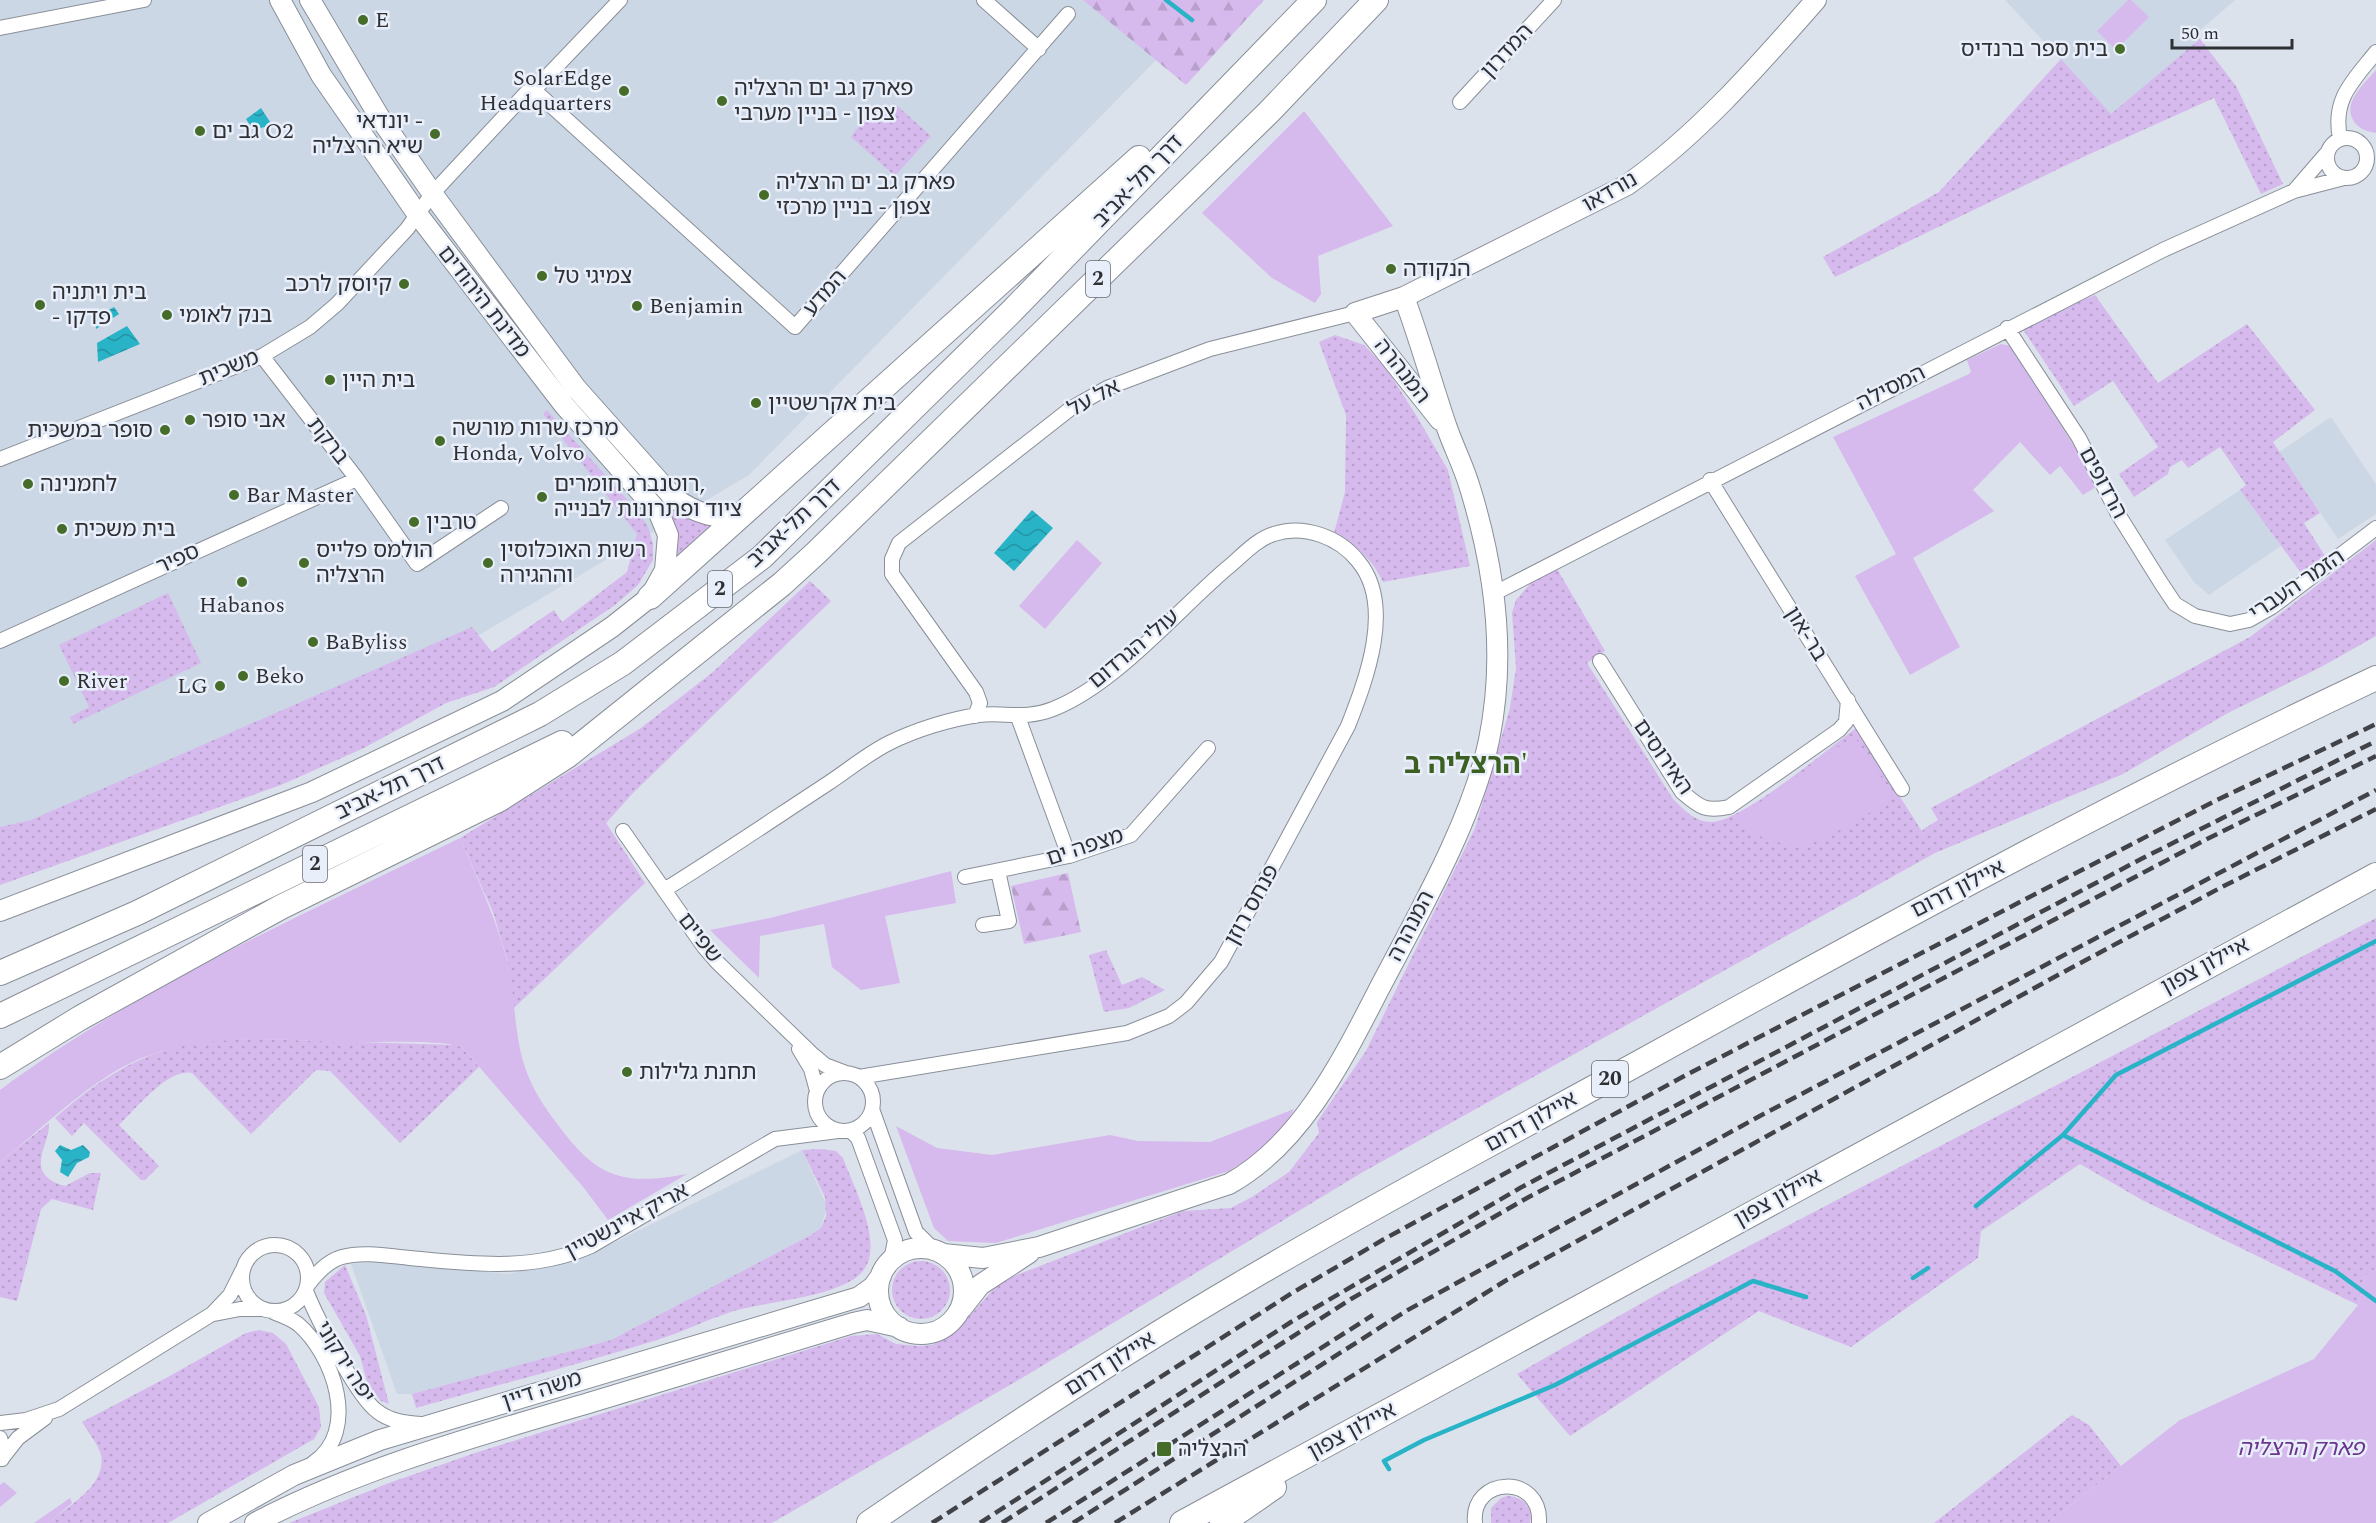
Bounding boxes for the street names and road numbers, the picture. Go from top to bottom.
street label: המדרון [1473,16,1541,86]
street label: דרך תל-אביב [1085,127,1191,235]
street label: נורדאו [1576,163,1644,221]
street label: מדינת היהודים [429,239,539,365]
road number: 2 [1086,261,1110,297]
street label: המדע [795,262,855,324]
street label: המנהרה [1366,331,1438,411]
street label: משכית [194,341,264,395]
street label: המסילה [1851,357,1931,419]
street label: אל על [1062,370,1126,426]
street label: ברקת [299,410,357,472]
street label: הרדופים [2070,441,2136,525]
street label: דרך תל-אביב [739,470,849,576]
street label: ספיר [151,535,205,583]
street label: הזמר העברי [2242,541,2352,629]
road number: 2 [708,571,732,607]
street label: בר-און [1776,600,1836,668]
street label: עולי הגרדום [1081,601,1187,697]
street label: האירוסים [1625,712,1701,802]
street label: דרך תל-אביב [329,747,451,829]
street label: מצפה ים [1042,819,1128,875]
road number: 2 [303,846,327,882]
street label: איילון דרום [1905,851,2011,927]
street label: פנחס רוזן [1216,858,1288,952]
street label: המנהרה [1379,885,1443,967]
street label: שפיים [670,906,730,970]
street label: איילון צפון [2155,929,2255,1003]
road number: 20 [1592,1061,1628,1097]
street label: איילון דרום [1479,1083,1583,1161]
street label: איילון צפון [1728,1160,1828,1236]
street label: אריק איינשטיין [559,1174,695,1268]
street label: יפה ירקוני [307,1315,383,1409]
street label: איילון דרום [1058,1323,1162,1405]
street label: משה דיין [498,1362,586,1418]
street label: איילון צפון [1302,1394,1402,1468]

